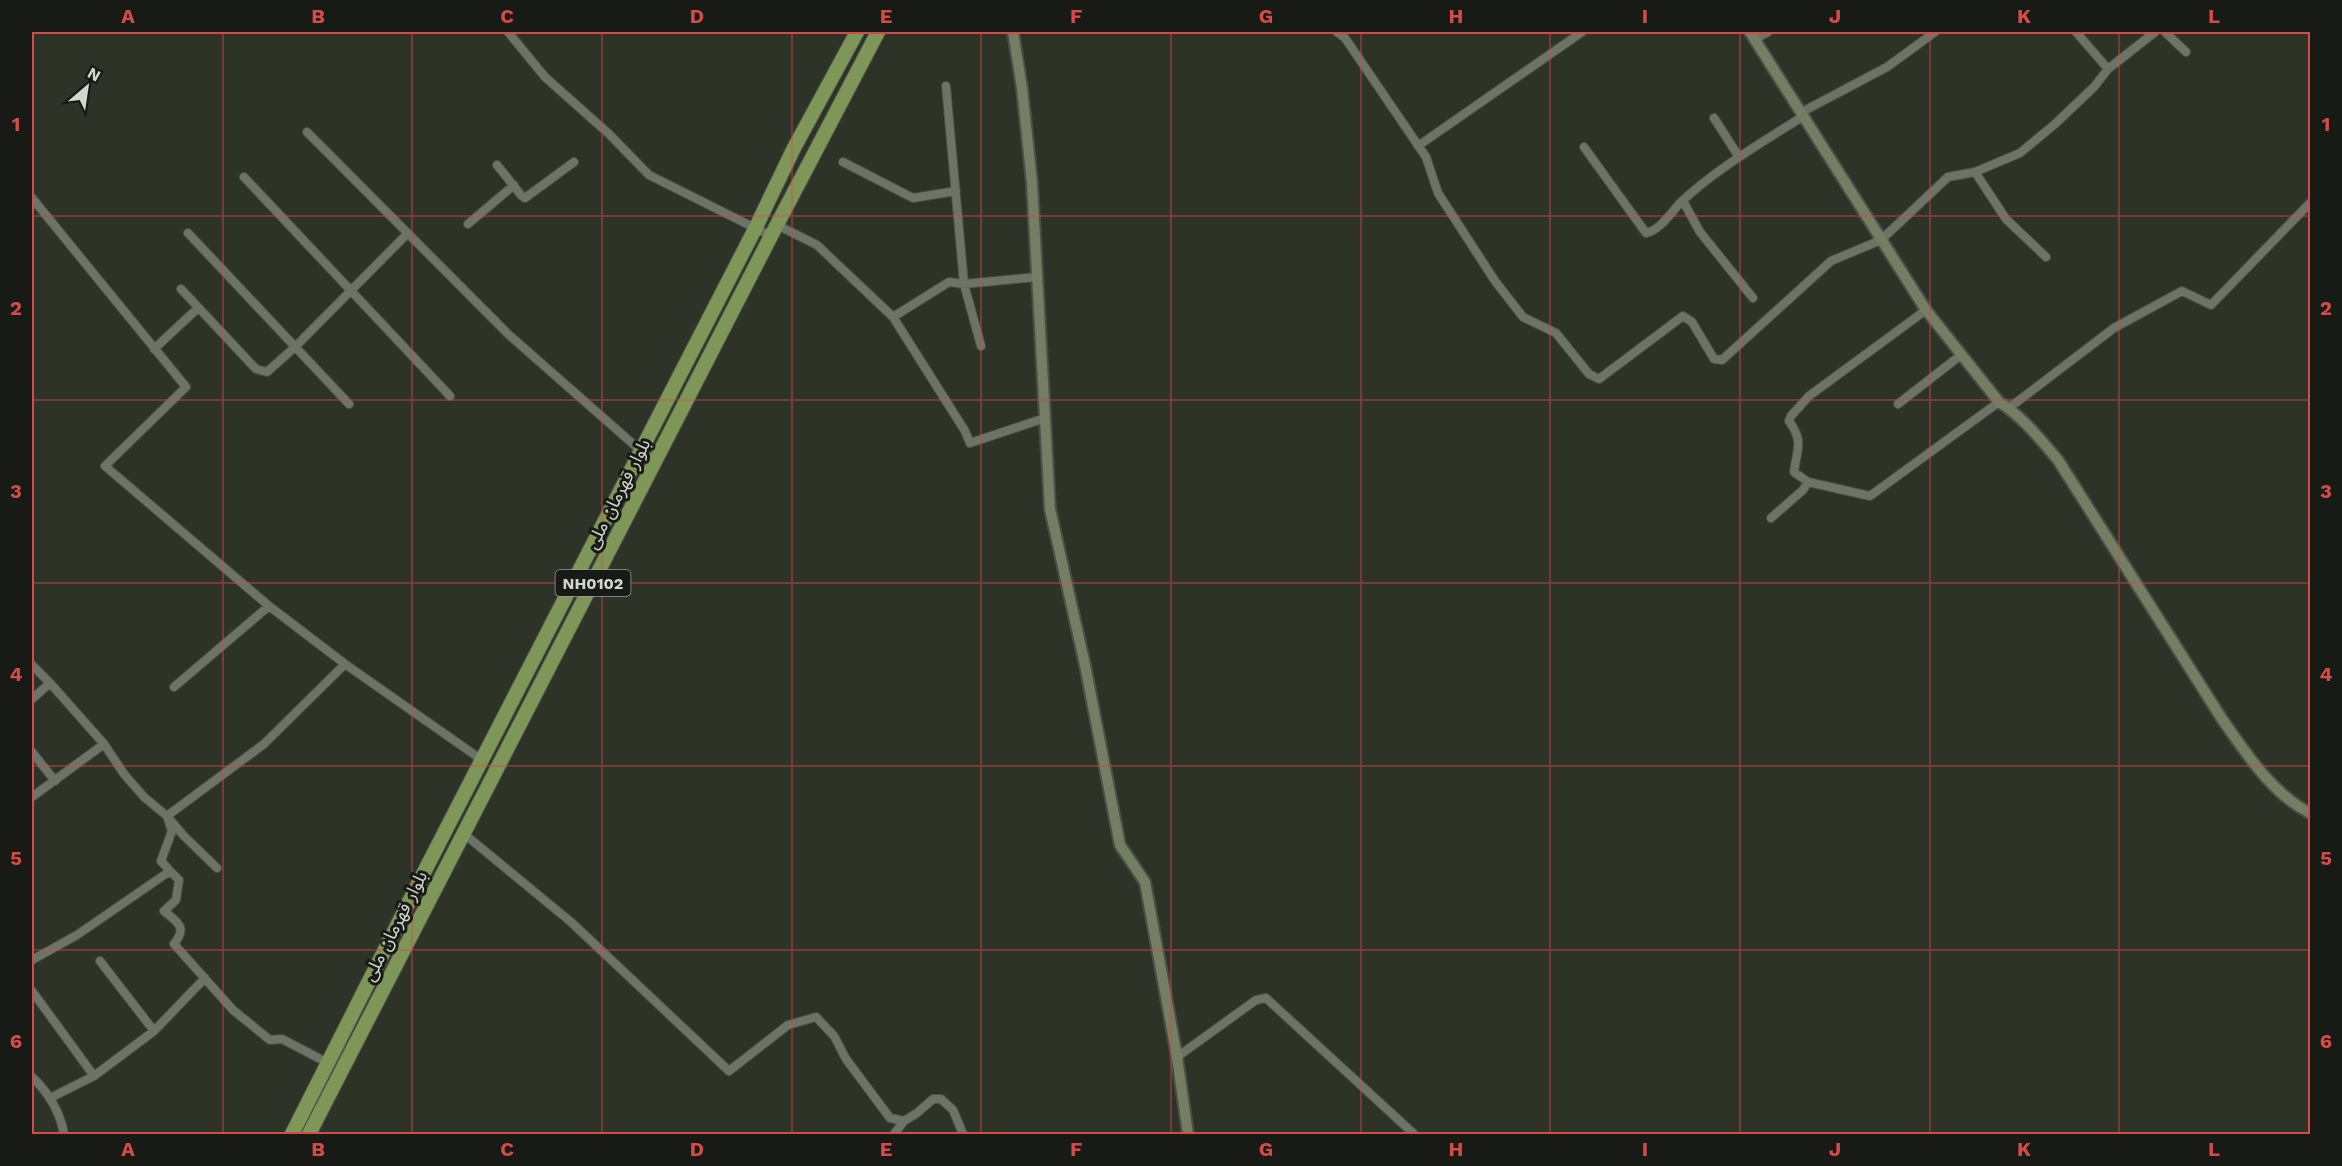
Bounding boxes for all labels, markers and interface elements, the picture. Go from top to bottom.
text: A [121,4,135,28]
text: B [311,4,325,28]
text: C [500,4,514,28]
text: D [690,4,704,28]
text: E [880,4,892,28]
text: F [1070,4,1082,28]
text: G [1259,4,1273,28]
text: H [1449,4,1463,28]
text: I [1642,4,1648,28]
text: J [1829,4,1841,28]
text: K [2017,4,2031,28]
text: L [2208,4,2220,28]
north arrow [57,57,117,117]
text: N [84,63,104,86]
text: 1 [12,112,20,136]
text: 1 [2322,112,2330,136]
text: 2 [10,296,22,320]
text: 2 [2320,296,2332,320]
street label: بلوار قهرمان ملی [581,435,655,553]
text: 3 [10,479,22,503]
text: 3 [2320,479,2332,503]
road number: NH0102 [556,570,630,596]
text: 4 [10,662,23,686]
text: 4 [2320,662,2333,686]
text: 5 [10,846,22,870]
text: 5 [2320,846,2332,870]
street label: بلوار قهرمان ملی [358,867,432,985]
text: 6 [10,1029,22,1053]
text: 6 [2320,1029,2332,1053]
text: A [121,1137,135,1161]
text: B [311,1137,325,1161]
text: C [500,1137,514,1161]
text: D [690,1137,704,1161]
text: E [880,1137,892,1161]
text: F [1070,1137,1082,1161]
text: G [1259,1137,1273,1161]
text: H [1449,1137,1463,1161]
text: I [1642,1137,1648,1161]
text: J [1829,1137,1841,1161]
text: K [2017,1137,2031,1161]
text: L [2208,1137,2220,1161]

